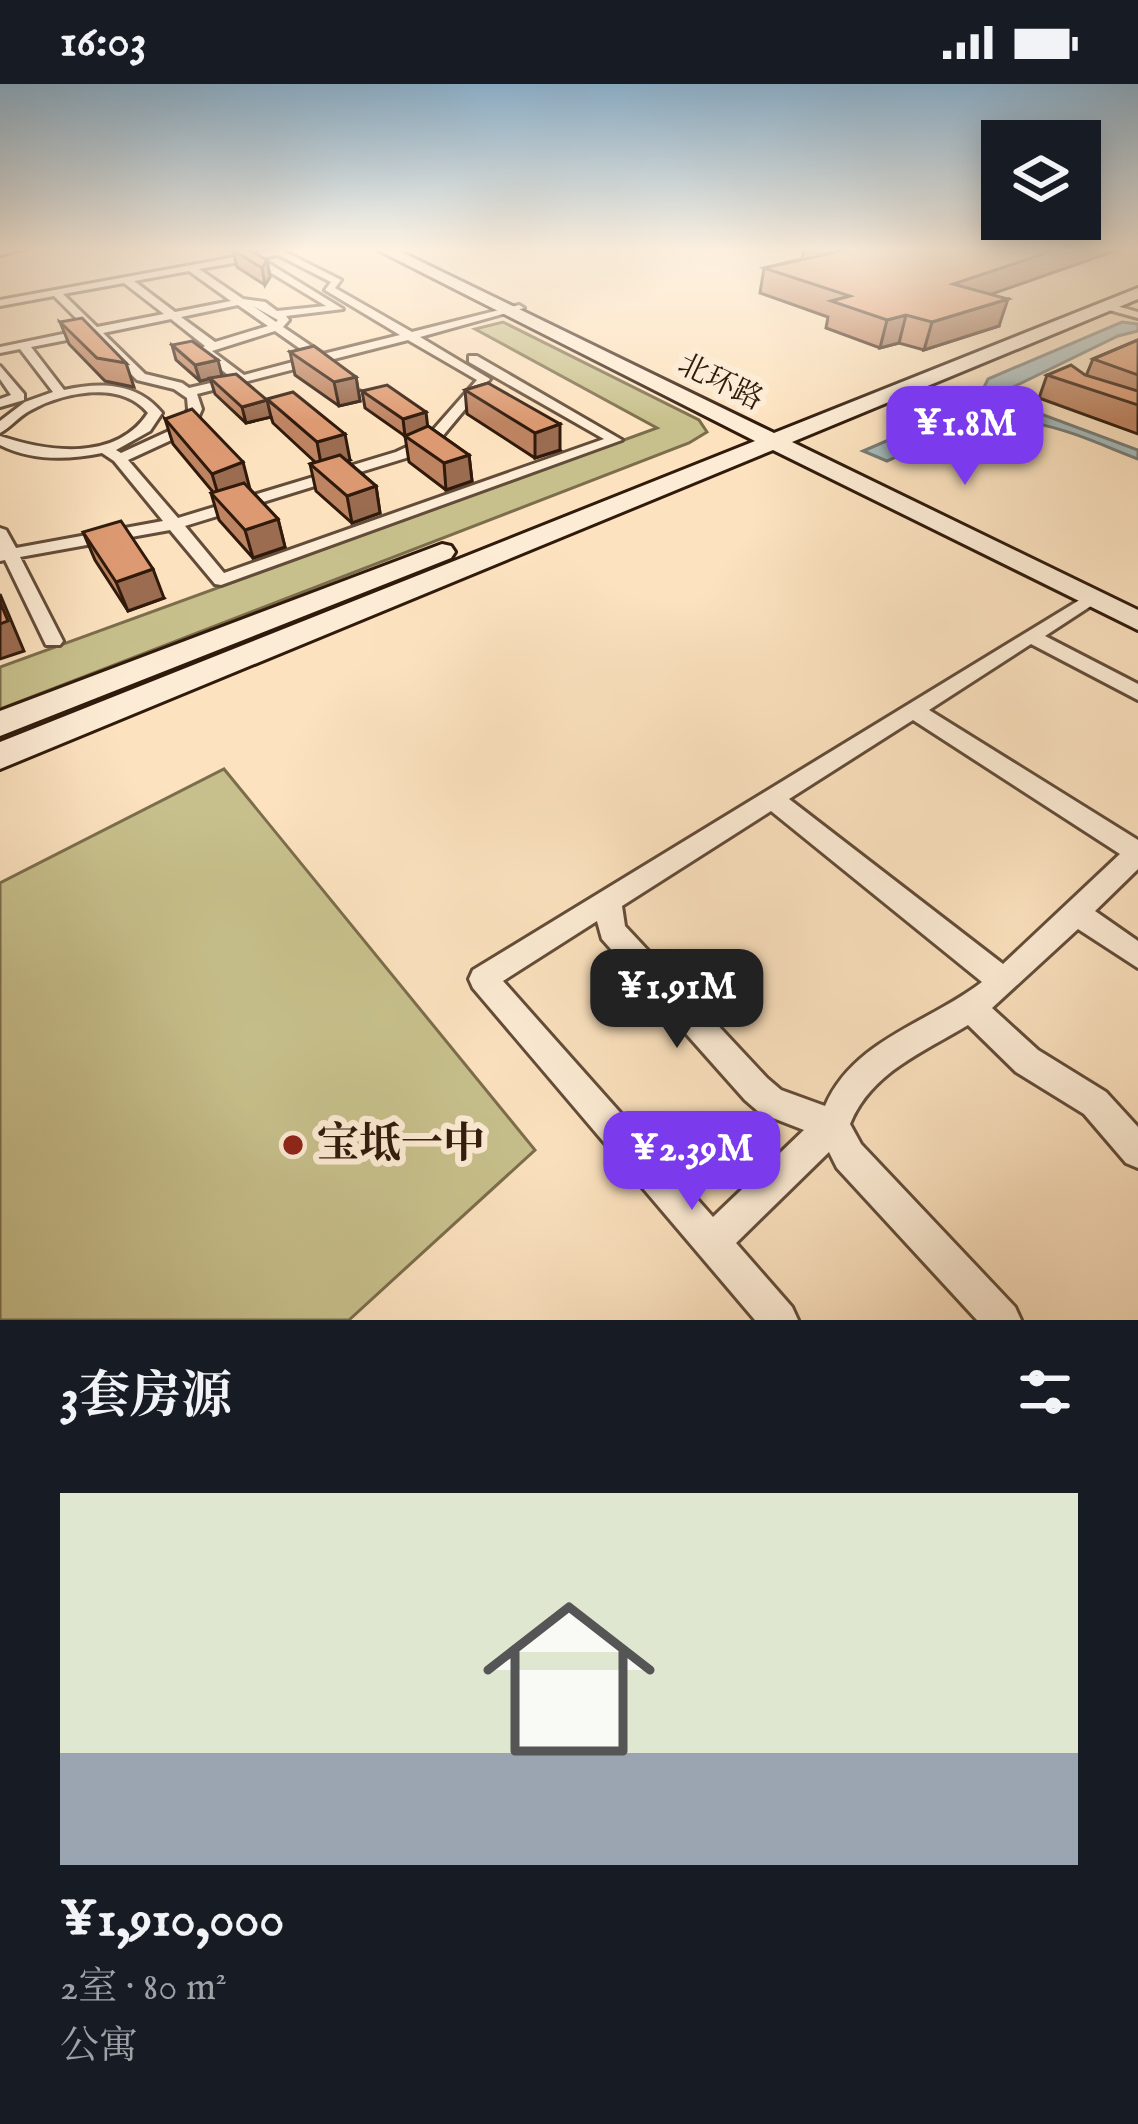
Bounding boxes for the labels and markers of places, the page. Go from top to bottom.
pin: ¥1.8M [881,386,1049,488]
pin: ¥1.91M [579,949,775,1051]
pin: ¥2.39M [594,1111,790,1213]
place label: 宝坻一中 [317,1119,485,1172]
marker: 宝坻一中 [280,1132,306,1158]

